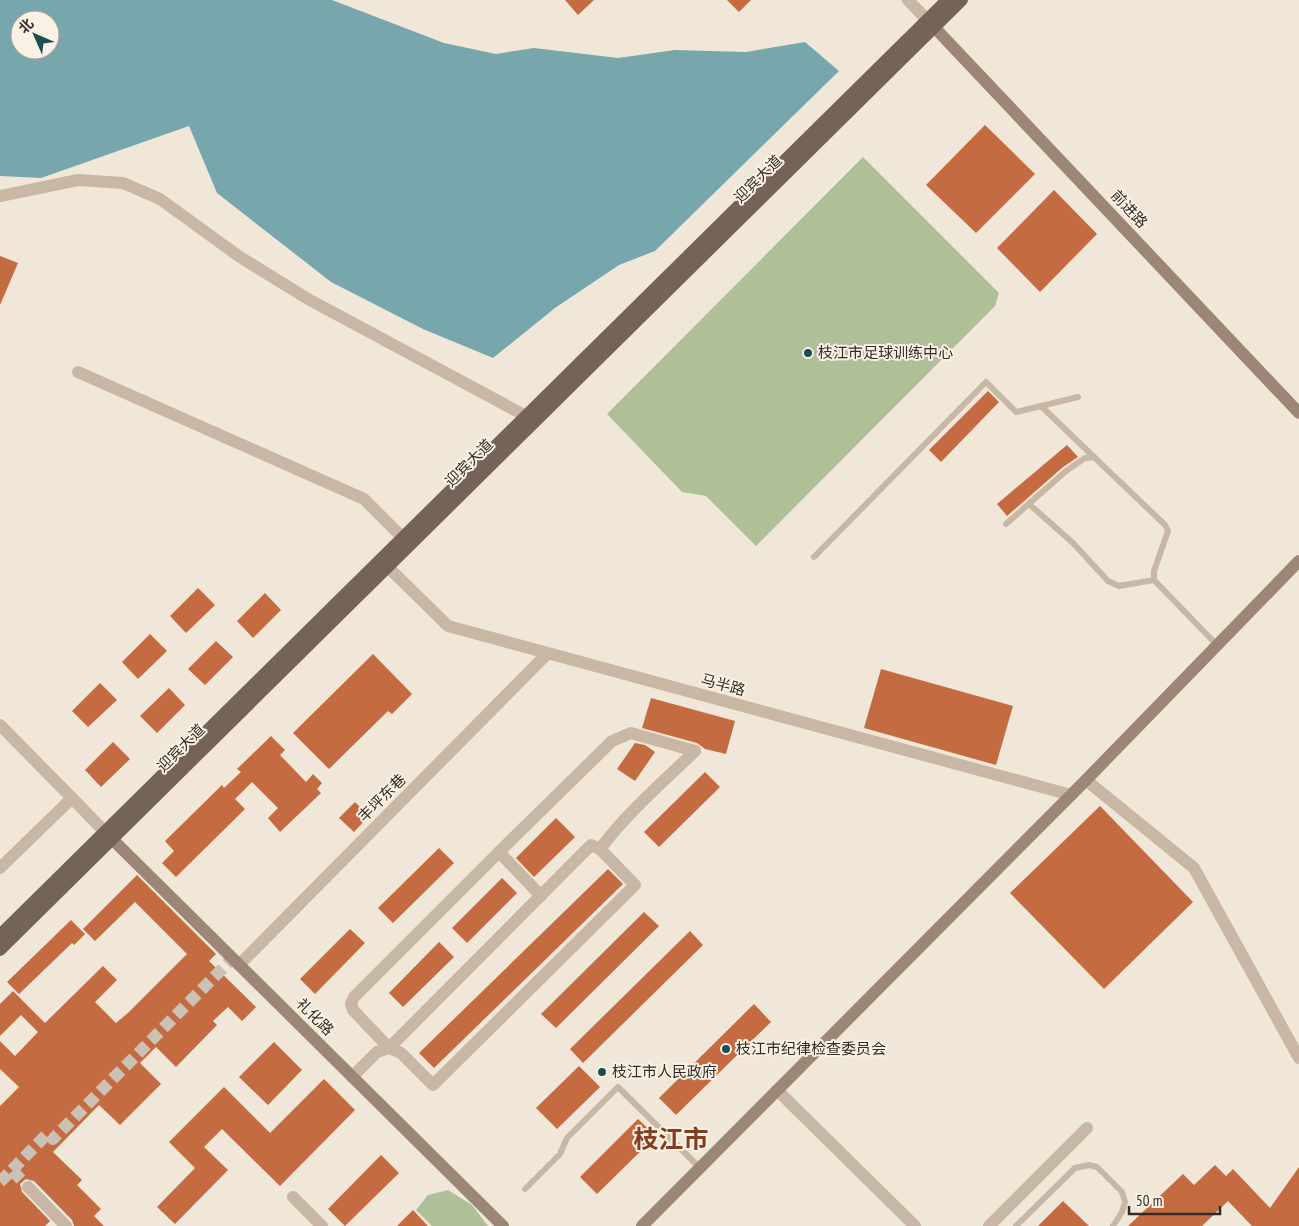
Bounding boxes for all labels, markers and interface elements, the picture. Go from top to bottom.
north arrow [10,10,60,60]
text: 北 [14,14,37,37]
street label: 迎宾大道 [730,151,786,207]
street label: 前进路 [1107,186,1152,232]
place label: 枝江市足球训练中心 [818,343,953,362]
marker: 枝江市足球训练中心 [802,347,814,359]
street label: 迎宾大道 [441,435,497,491]
street label: 马半路 [699,670,747,700]
street label: 迎宾大道 [153,720,209,776]
street label: 丰坪东巷 [354,770,410,826]
street label: 礼化路 [293,994,338,1039]
place label: 枝江市纪律检查委员会 [736,1039,886,1058]
marker: 枝江市纪律检查委员会 [720,1043,732,1055]
place label: 枝江市人民政府 [612,1062,717,1081]
marker: 枝江市人民政府 [596,1066,608,1078]
district label: 枝江市 [633,1123,709,1155]
scale bar [1129,1184,1220,1216]
text: 50 m [1136,1191,1162,1210]

